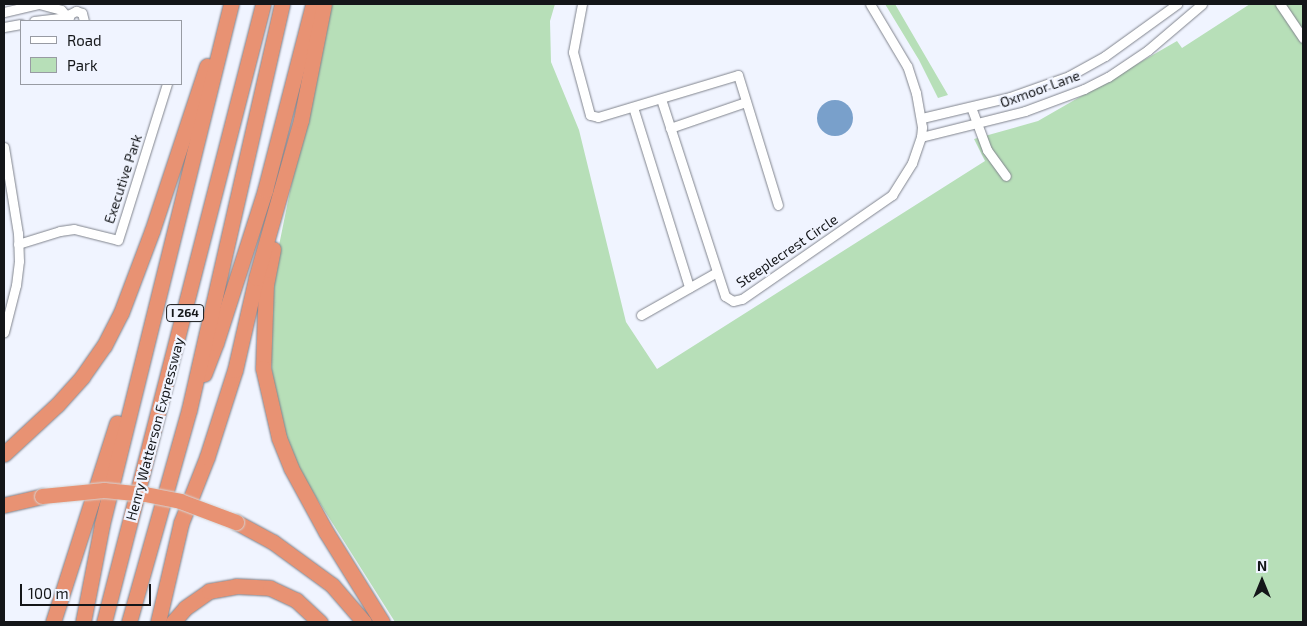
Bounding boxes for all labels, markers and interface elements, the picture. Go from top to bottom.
legend [20,20,182,85]
text: Road [67,31,102,49]
text: Park [67,56,98,74]
street label: Oxmoor Lane [998,67,1082,111]
street label: Executive Park [101,132,145,226]
street label: Steeplecrest Circle [733,211,841,291]
road number: I 264 [165,304,205,322]
street label: Henry Watterson Expressway [122,335,188,523]
north arrow [1237,556,1287,606]
text: N [1257,557,1267,574]
scale bar [22,574,154,606]
text: 100 m [28,584,69,602]

